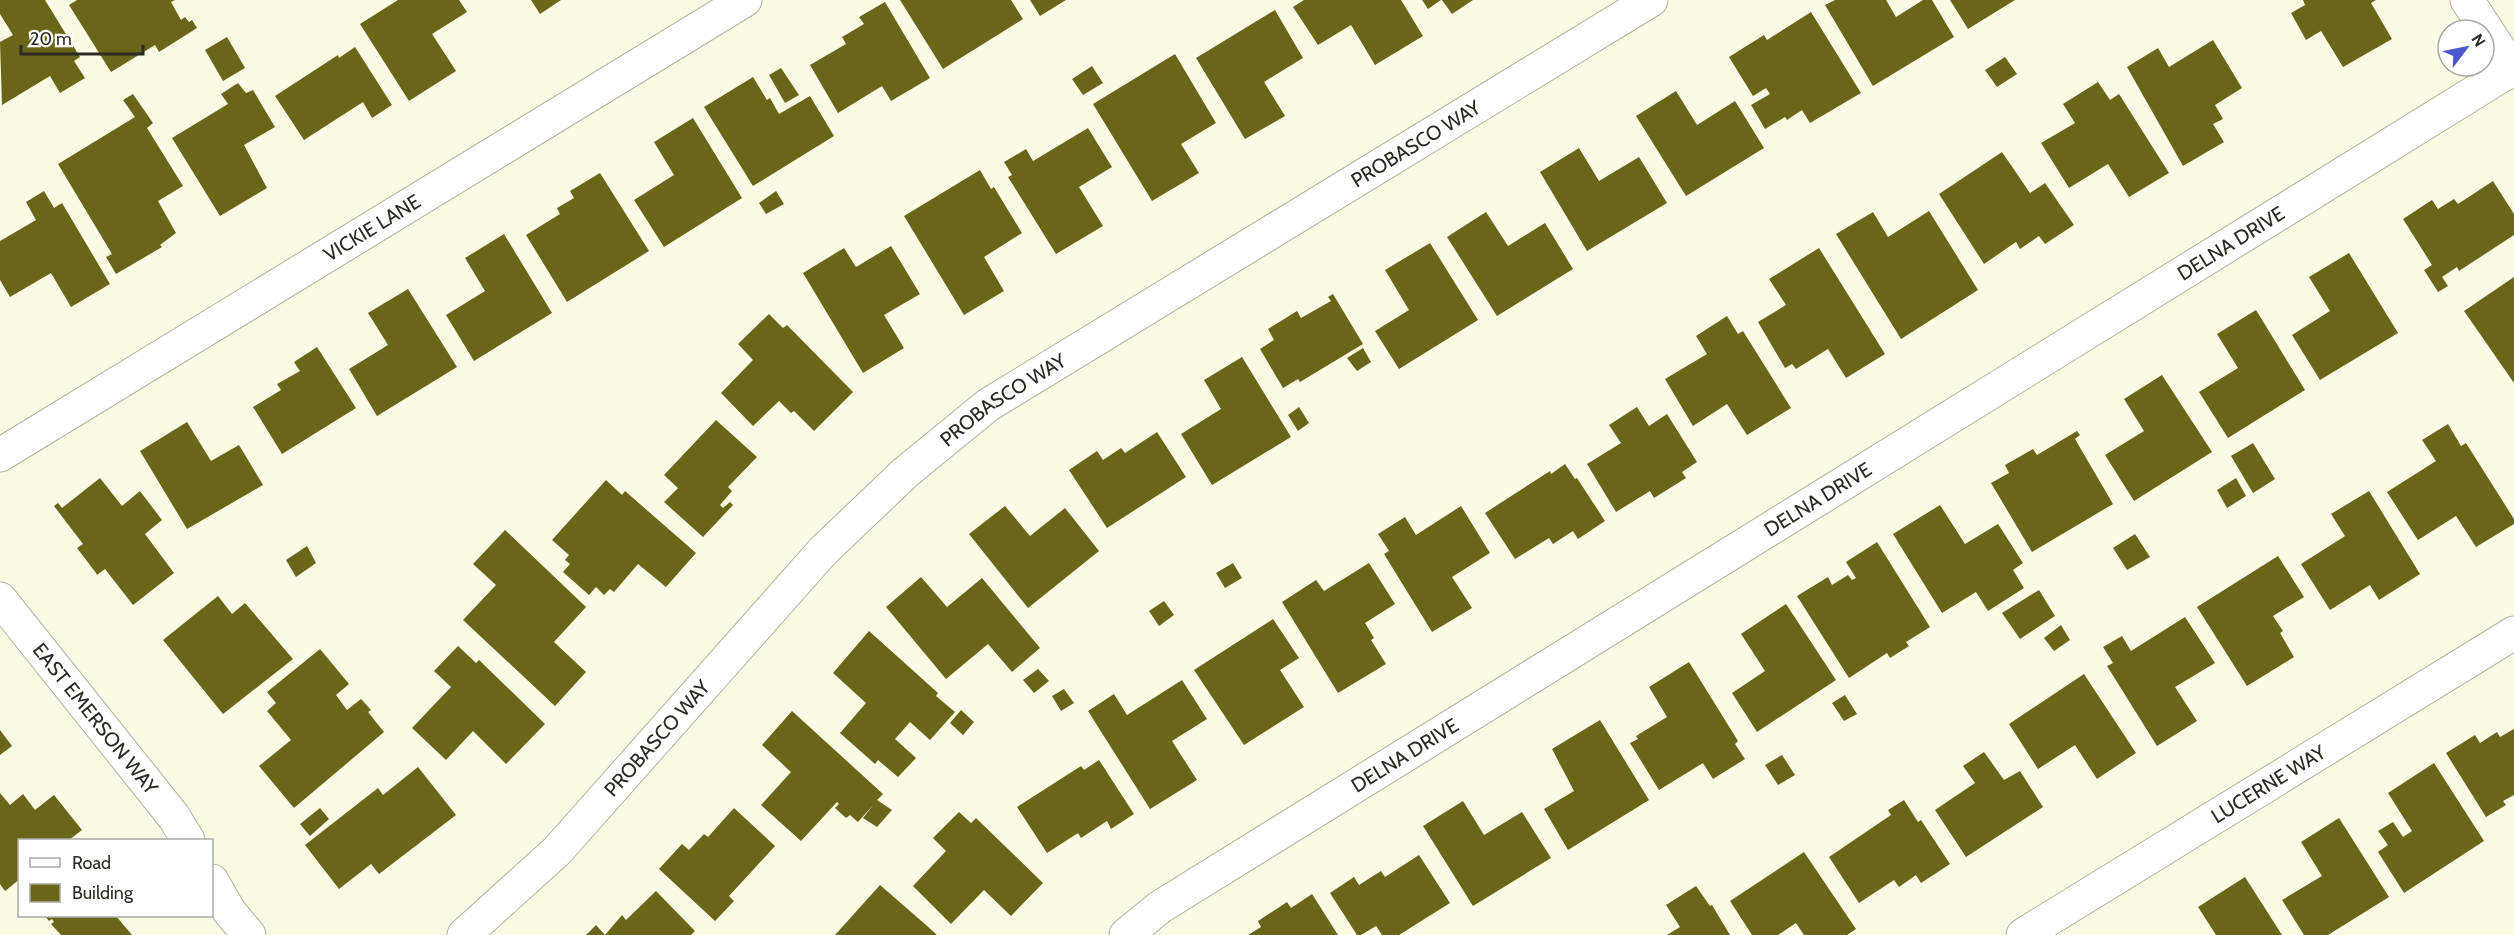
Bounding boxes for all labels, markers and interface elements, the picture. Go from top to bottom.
scale bar [21,18,142,56]
north arrow [2436,18,2496,78]
text: 20 m [30,28,72,50]
text: N [2467,30,2489,50]
street label: PROBASCO WAY [1347,95,1485,192]
street label: VICKIE LANE [319,189,425,266]
street label: DELNA DRIVE [2173,201,2289,285]
street label: PROBASCO WAY [935,348,1071,451]
street label: DELNA DRIVE [1760,457,1876,541]
street label: EAST EMERSON WAY [28,638,164,800]
street label: PROBASCO WAY [599,675,715,801]
street label: DELNA DRIVE [1347,713,1463,798]
street label: LUCERNE WAY [2207,740,2330,828]
legend [18,839,213,917]
text: Road [72,852,111,874]
text: Building [72,882,134,904]

